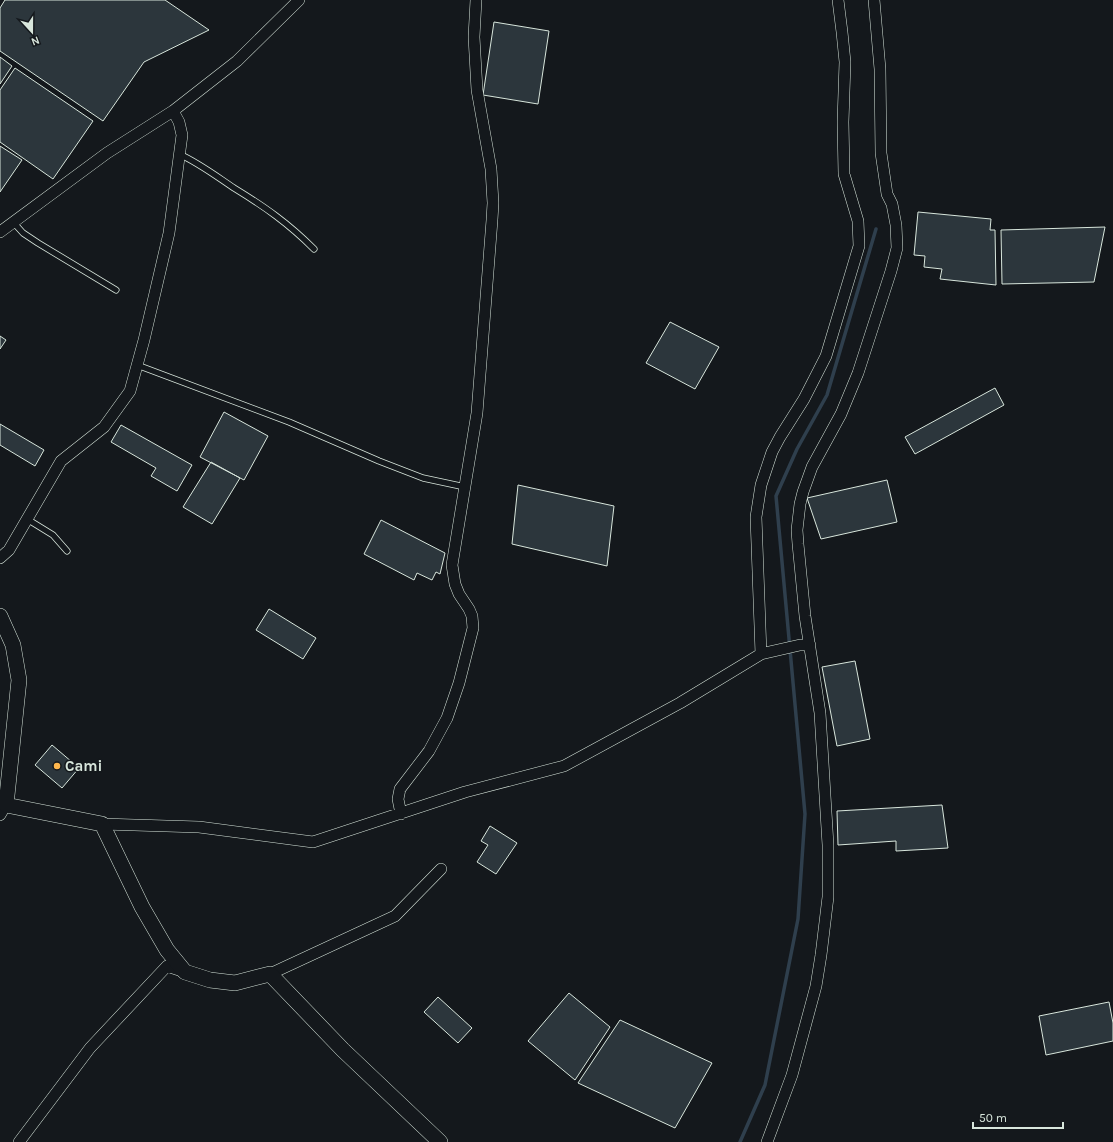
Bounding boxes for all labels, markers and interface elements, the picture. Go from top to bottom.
north arrow [12,12,52,52]
text: N [29,33,41,48]
place label: Cami [65,757,102,775]
marker: Cami [52,761,62,771]
scale bar [973,1104,1063,1130]
text: 50 m [979,1111,1007,1125]

